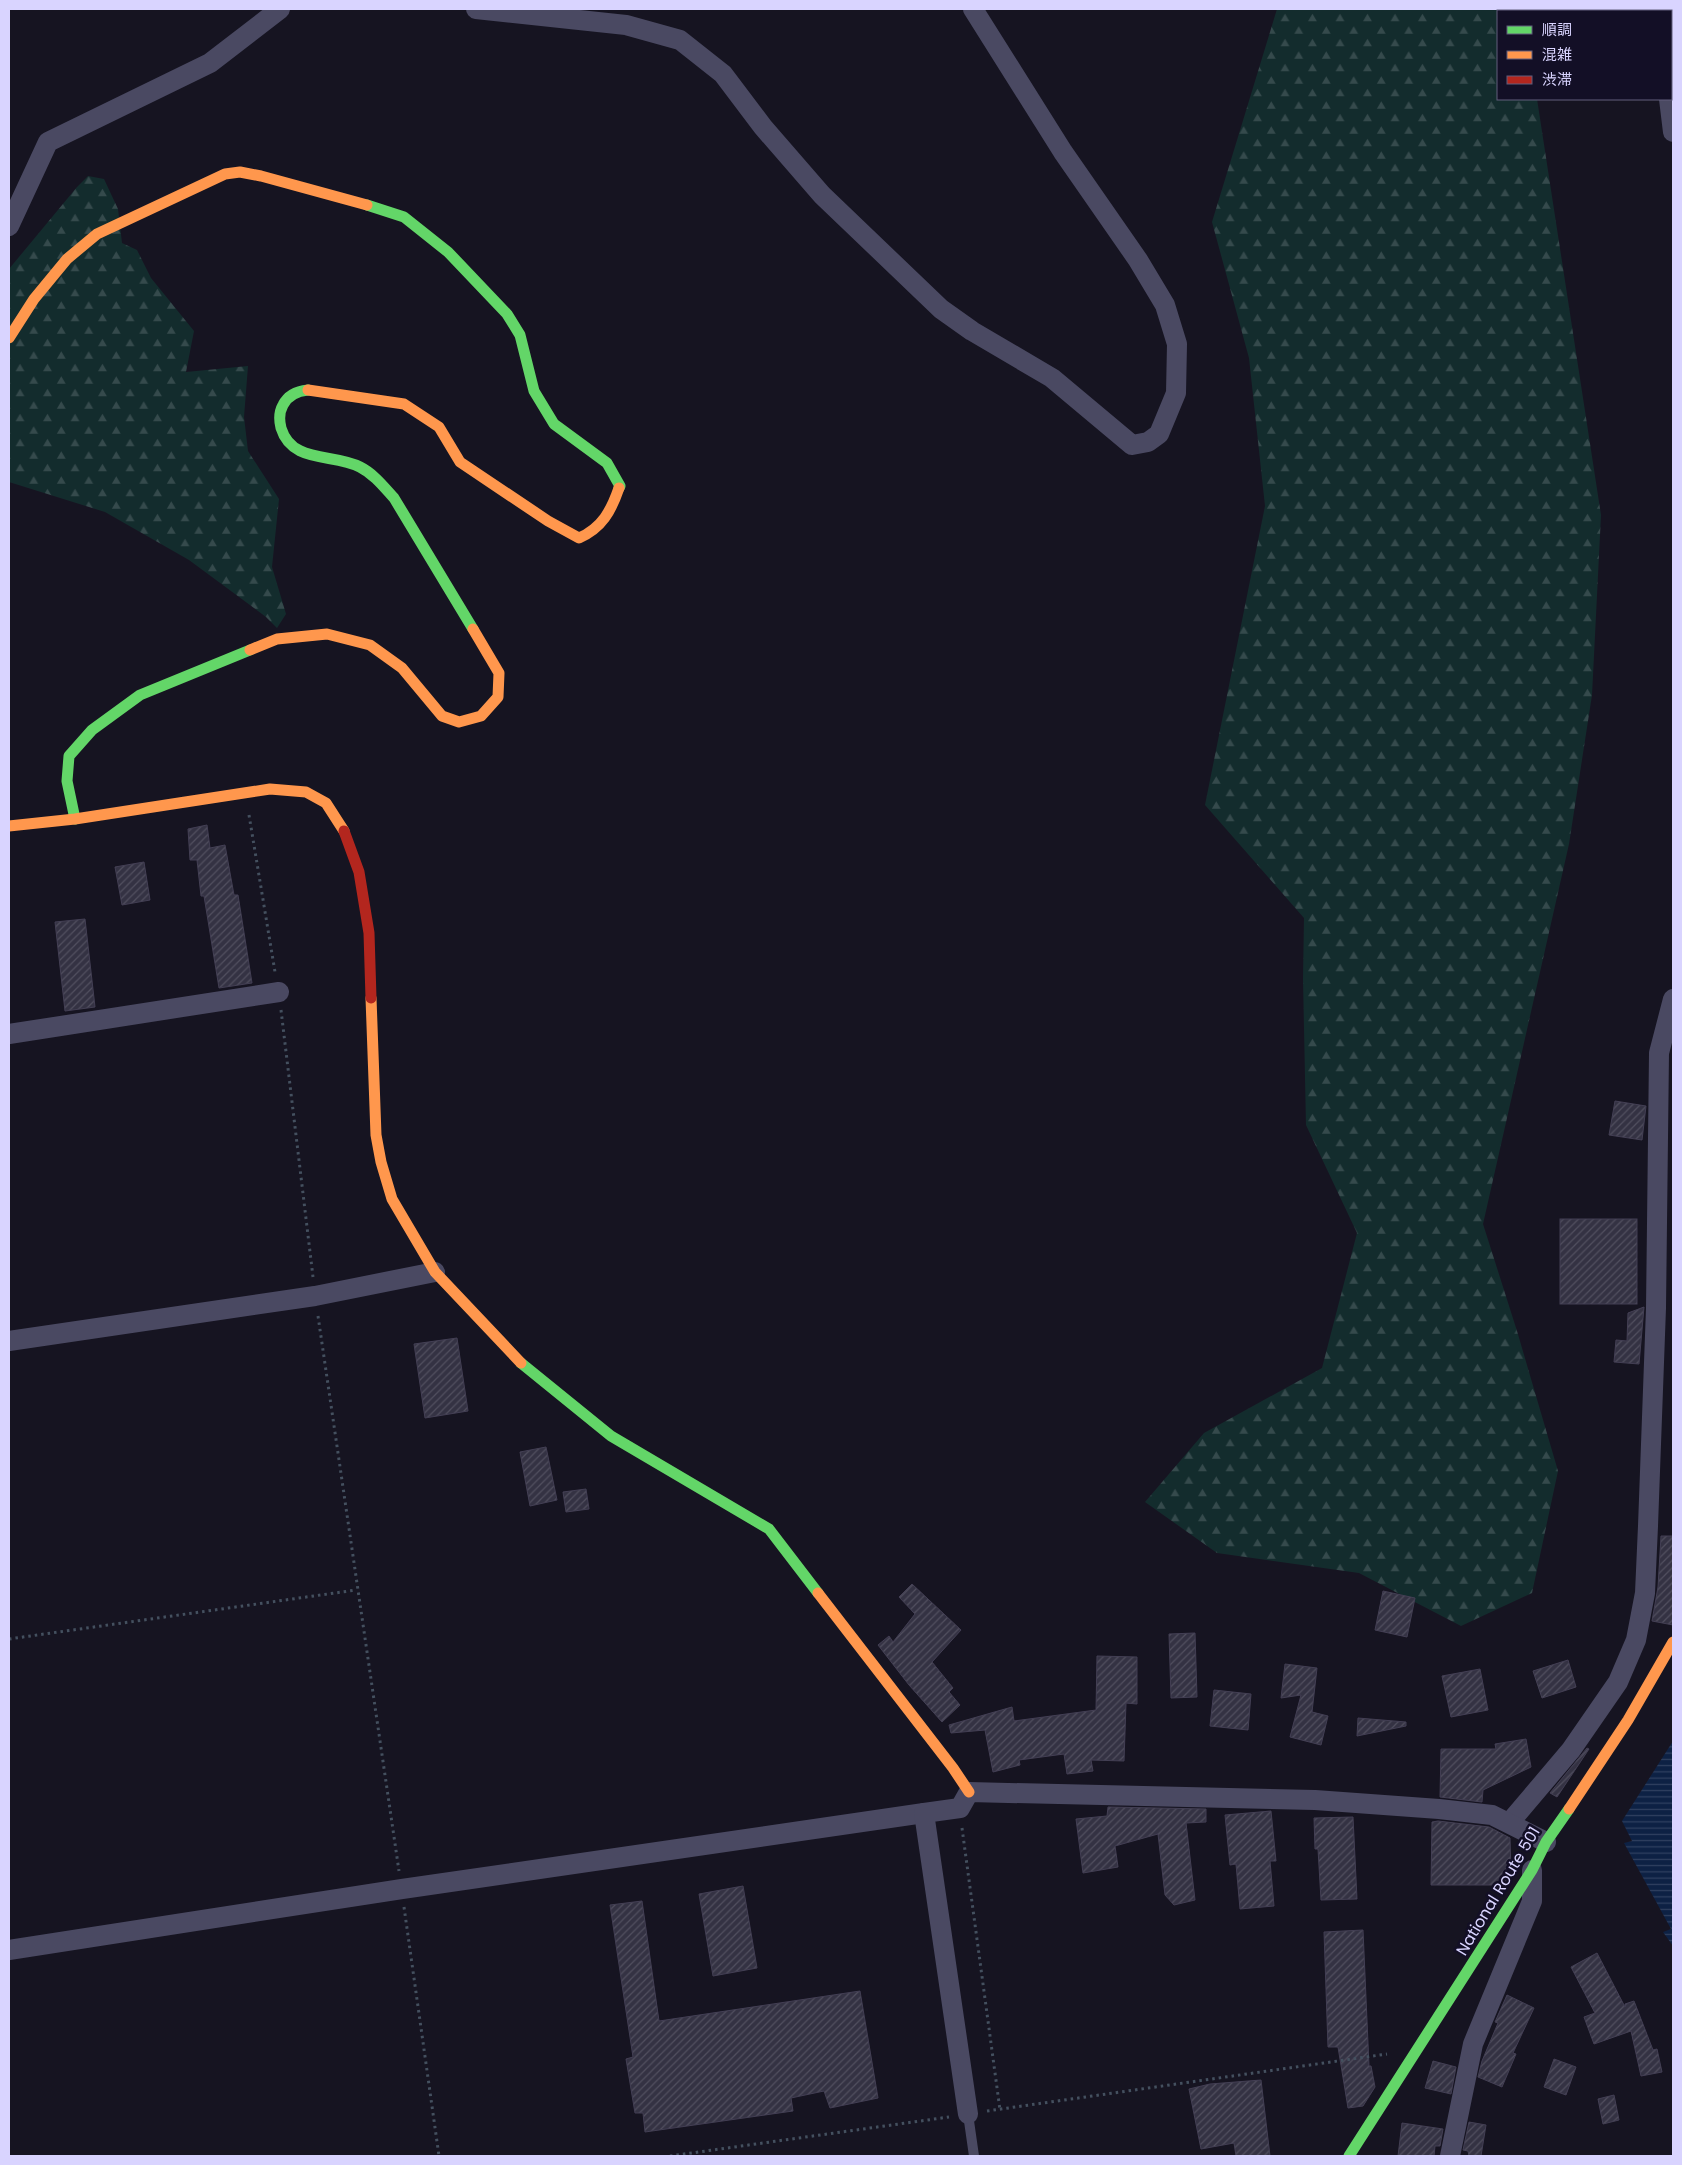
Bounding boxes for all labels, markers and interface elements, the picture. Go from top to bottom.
legend [1497,10,1672,100]
text: 順調 [1542,19,1572,40]
text: 混雑 [1542,44,1572,65]
text: 渋滞 [1542,69,1572,90]
street label: National Route 501 [1450,1822,1546,1960]

